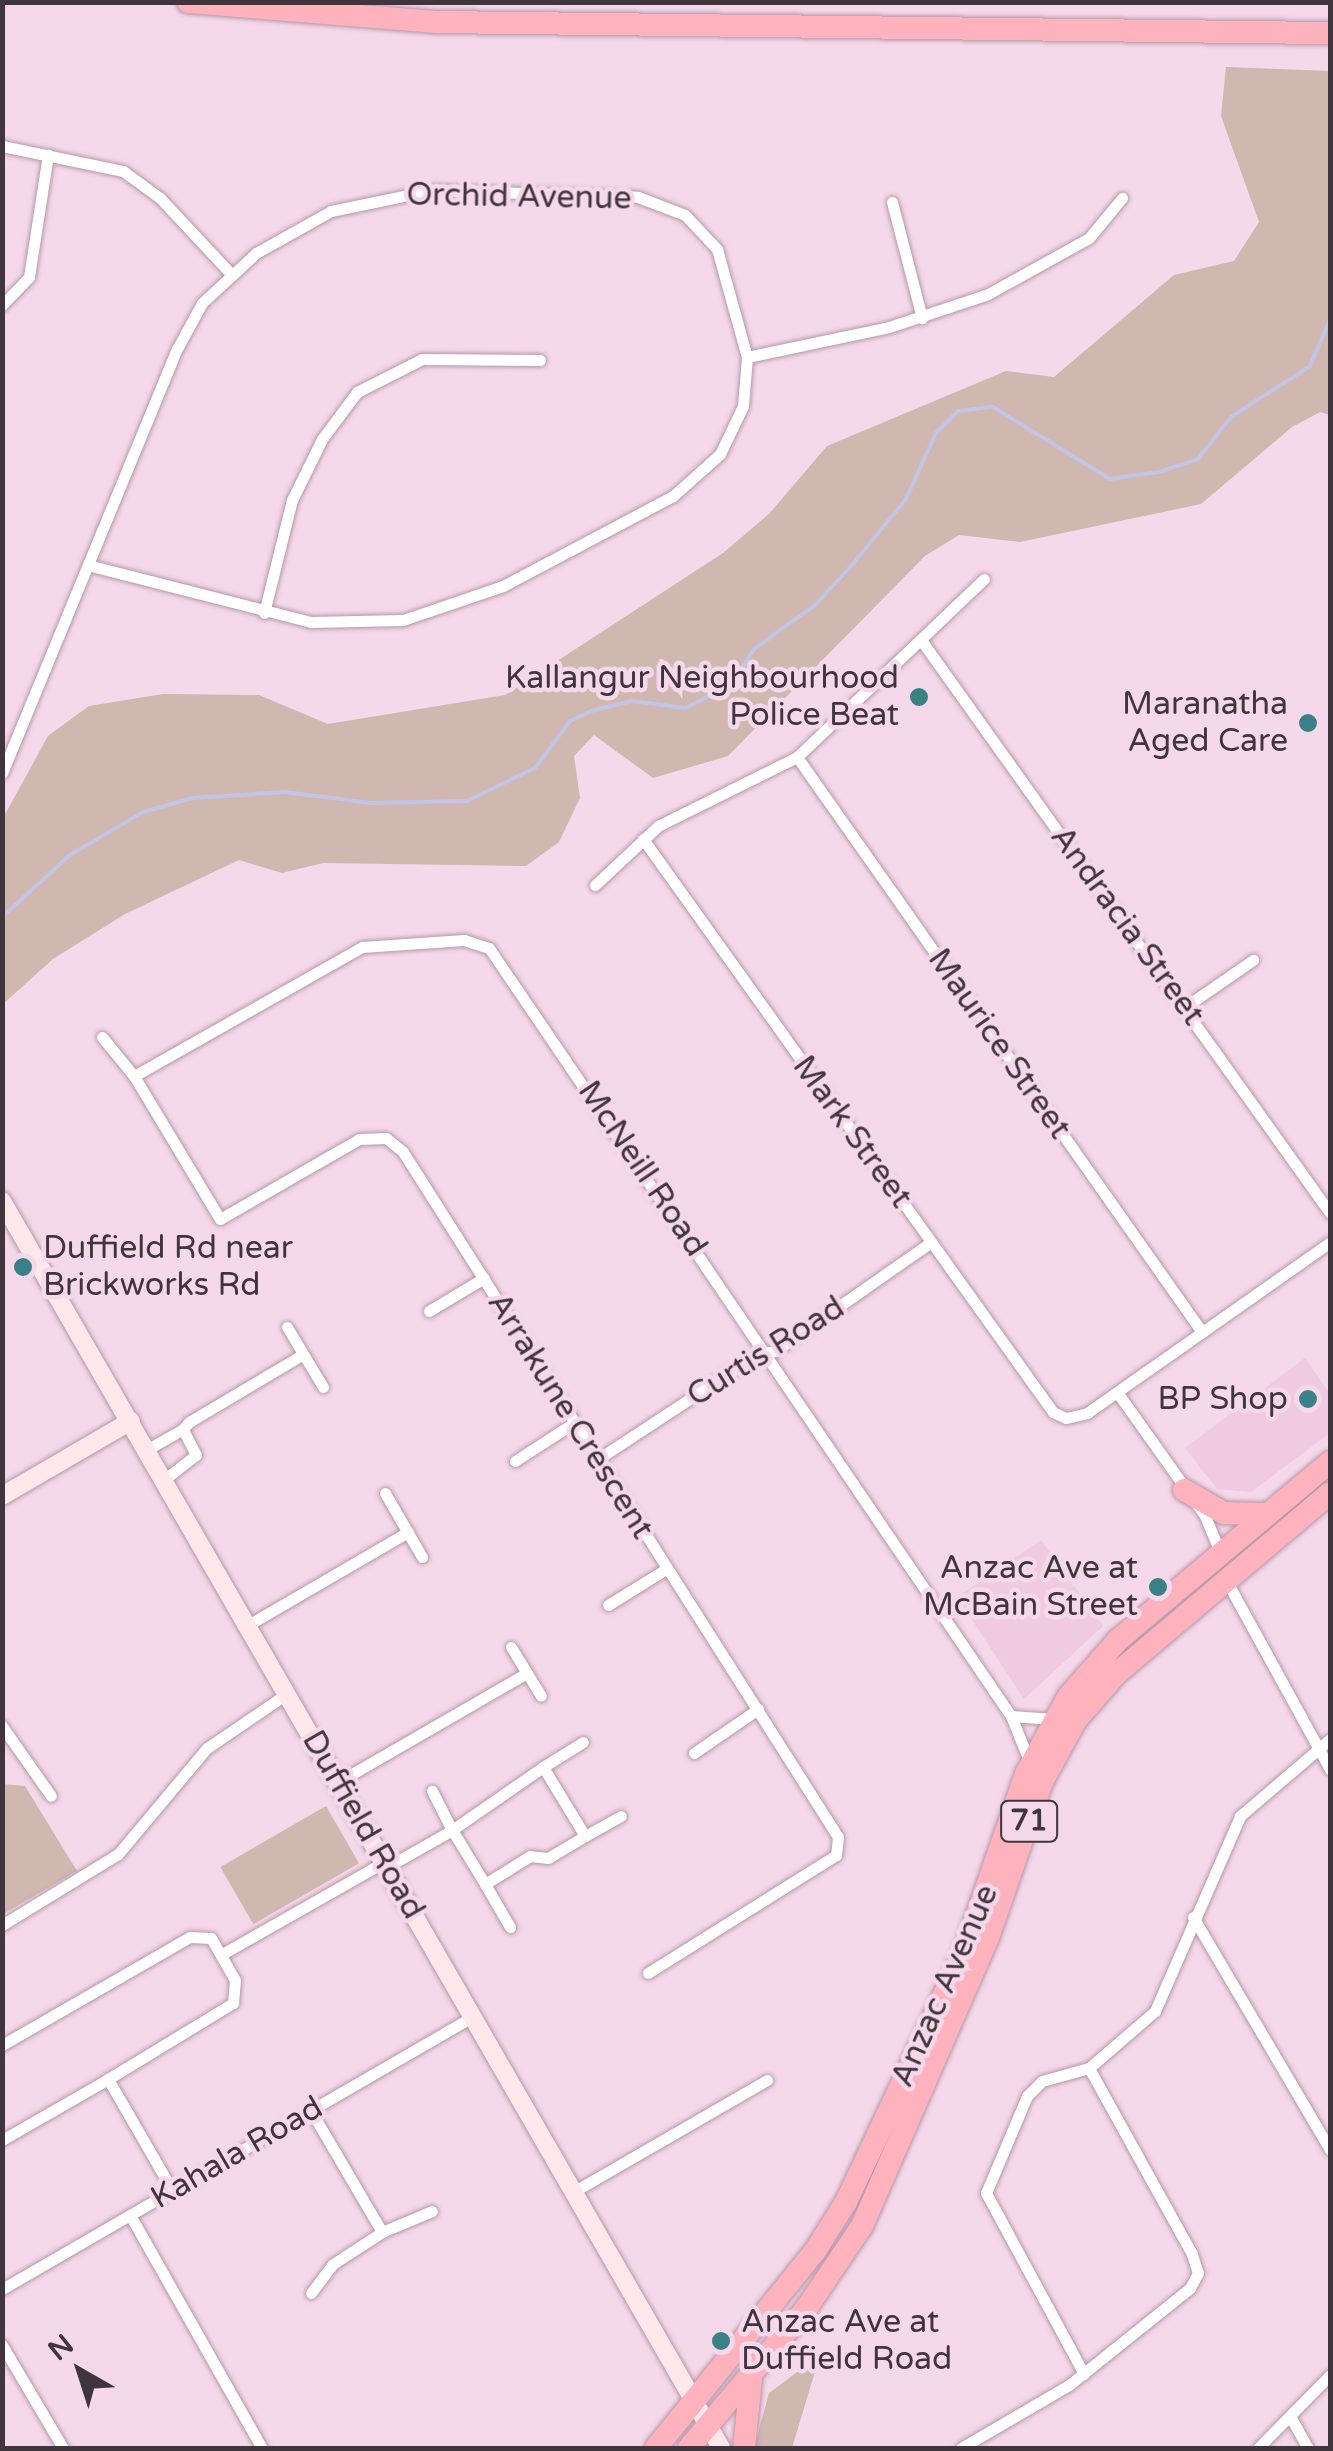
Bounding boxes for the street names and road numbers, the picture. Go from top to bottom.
street label: Orchid Avenue [406,176,632,218]
street label: Andracia Street [1042,819,1212,1033]
street label: Maurice Street [919,942,1079,1146]
street label: Mark Street [784,1049,920,1215]
street label: McNeill Road [569,1074,715,1264]
street label: Arrakune Crescent [479,1286,661,1546]
street label: Curtis Road [680,1289,852,1415]
street label: Duffield Road [294,1724,432,1926]
road number: 71 [999,1796,1059,1846]
street label: Anzac Avenue [883,1879,1007,2093]
street label: Kahala Road [144,2088,330,2218]

